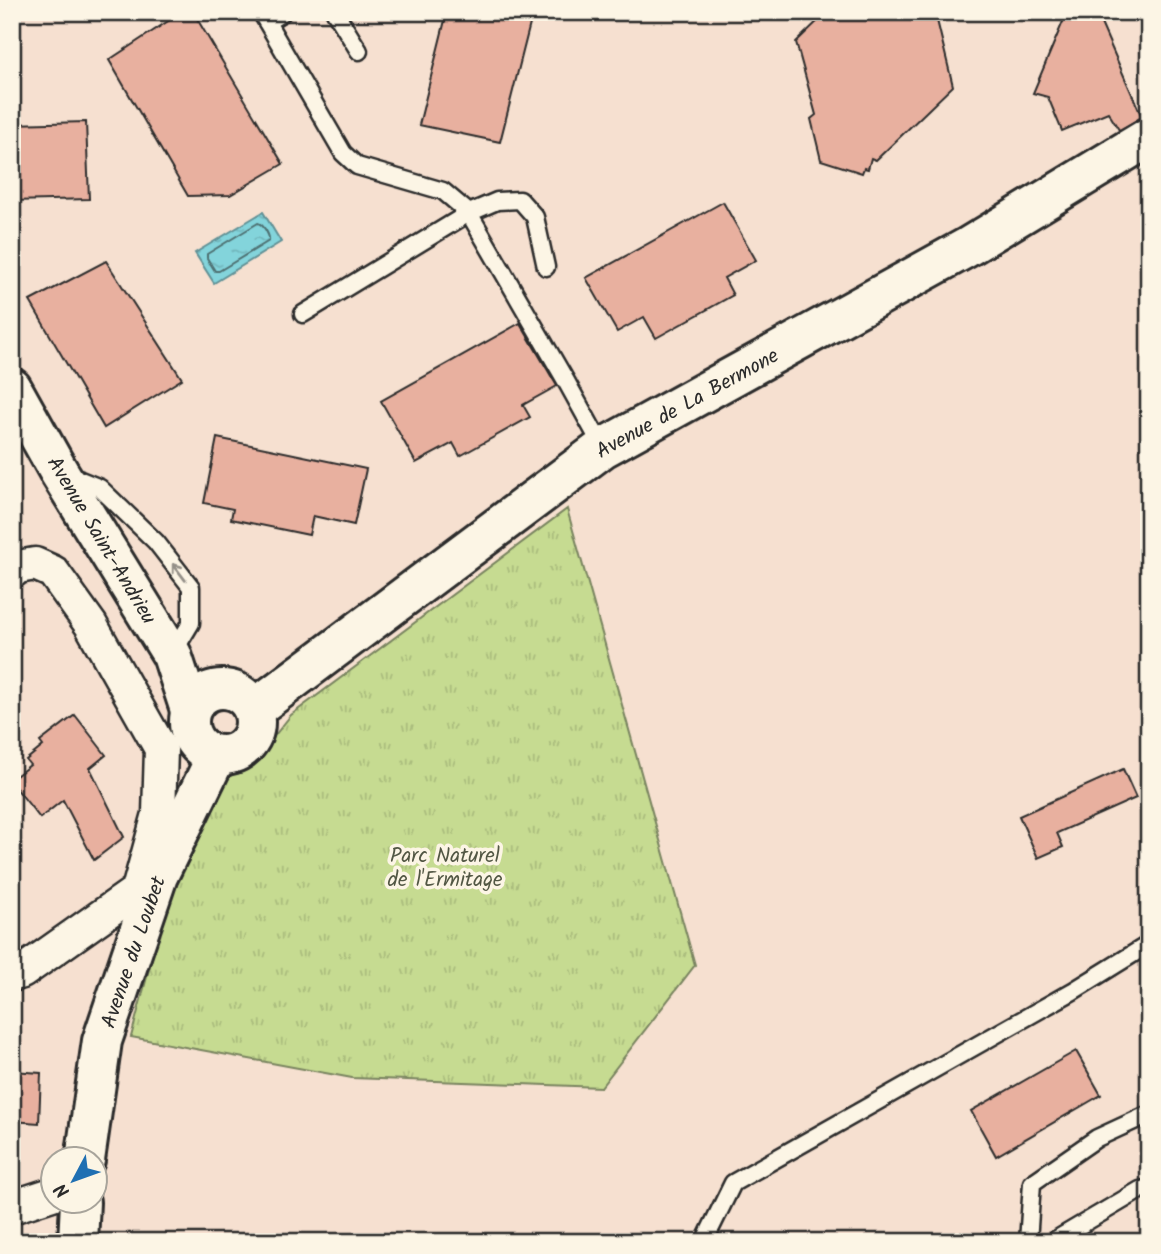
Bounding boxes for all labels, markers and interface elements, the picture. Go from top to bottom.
street label: Avenue de La Bermone [590,340,786,468]
street label: Avenue Saint-Andrieu [37,450,164,631]
one-way arrow [172,563,187,582]
park label: Parc Naturel de l'Ermitage [388,840,503,897]
street label: Avenue du Loubet [93,871,176,1033]
north arrow [38,1146,108,1216]
text: N [47,1175,78,1204]

